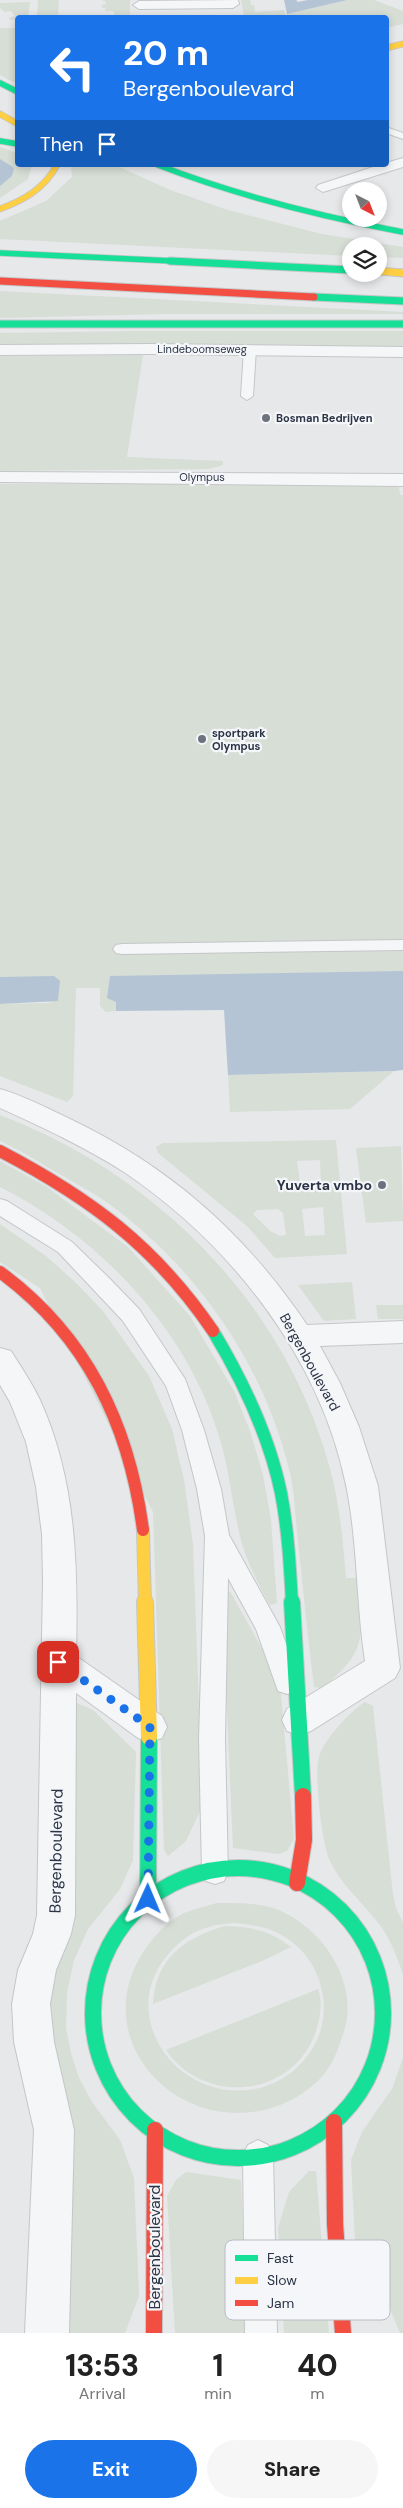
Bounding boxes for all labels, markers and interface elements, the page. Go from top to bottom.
text: 20 m [123,30,209,76]
icon: left [40,35,105,100]
text: Bergenboulevard [123,74,295,103]
icon: arrive [93,130,121,158]
text: Then [40,132,83,157]
north arrow [342,182,388,228]
map controls [342,182,387,282]
button: layers [342,237,387,282]
street label: Lindeboomseweg [157,342,247,356]
place label: Bosman Bedrijven [276,411,373,425]
marker: Bosman Bedrijven [260,412,272,424]
street label: Olympus [179,470,225,484]
place label: sportpark Olympus [212,726,266,753]
marker: sportpark Olympus [196,733,208,745]
place label: Yuverta vmbo [277,1176,372,1194]
marker: Yuverta vmbo [376,1179,388,1191]
street label: Bergenboulevard [276,1310,344,1414]
pin [37,1641,79,1683]
icon: arrive [44,1648,72,1676]
street label: Bergenboulevard [44,1788,68,1914]
position arrow [121,1872,173,1924]
street label: Bergenboulevard [144,2185,165,2309]
legend [225,2240,390,2320]
text: Fast [267,2249,294,2267]
text: Slow [267,2271,297,2289]
text: Jam [267,2294,294,2312]
text: 13:53 [65,2346,139,2385]
text: 1 [212,2346,224,2385]
text: 40 [297,2346,338,2385]
text: Arrival [79,2383,125,2404]
text: min [204,2383,232,2404]
text: m [310,2383,324,2404]
button: Exit [25,2440,197,2498]
button: Share [207,2440,378,2498]

